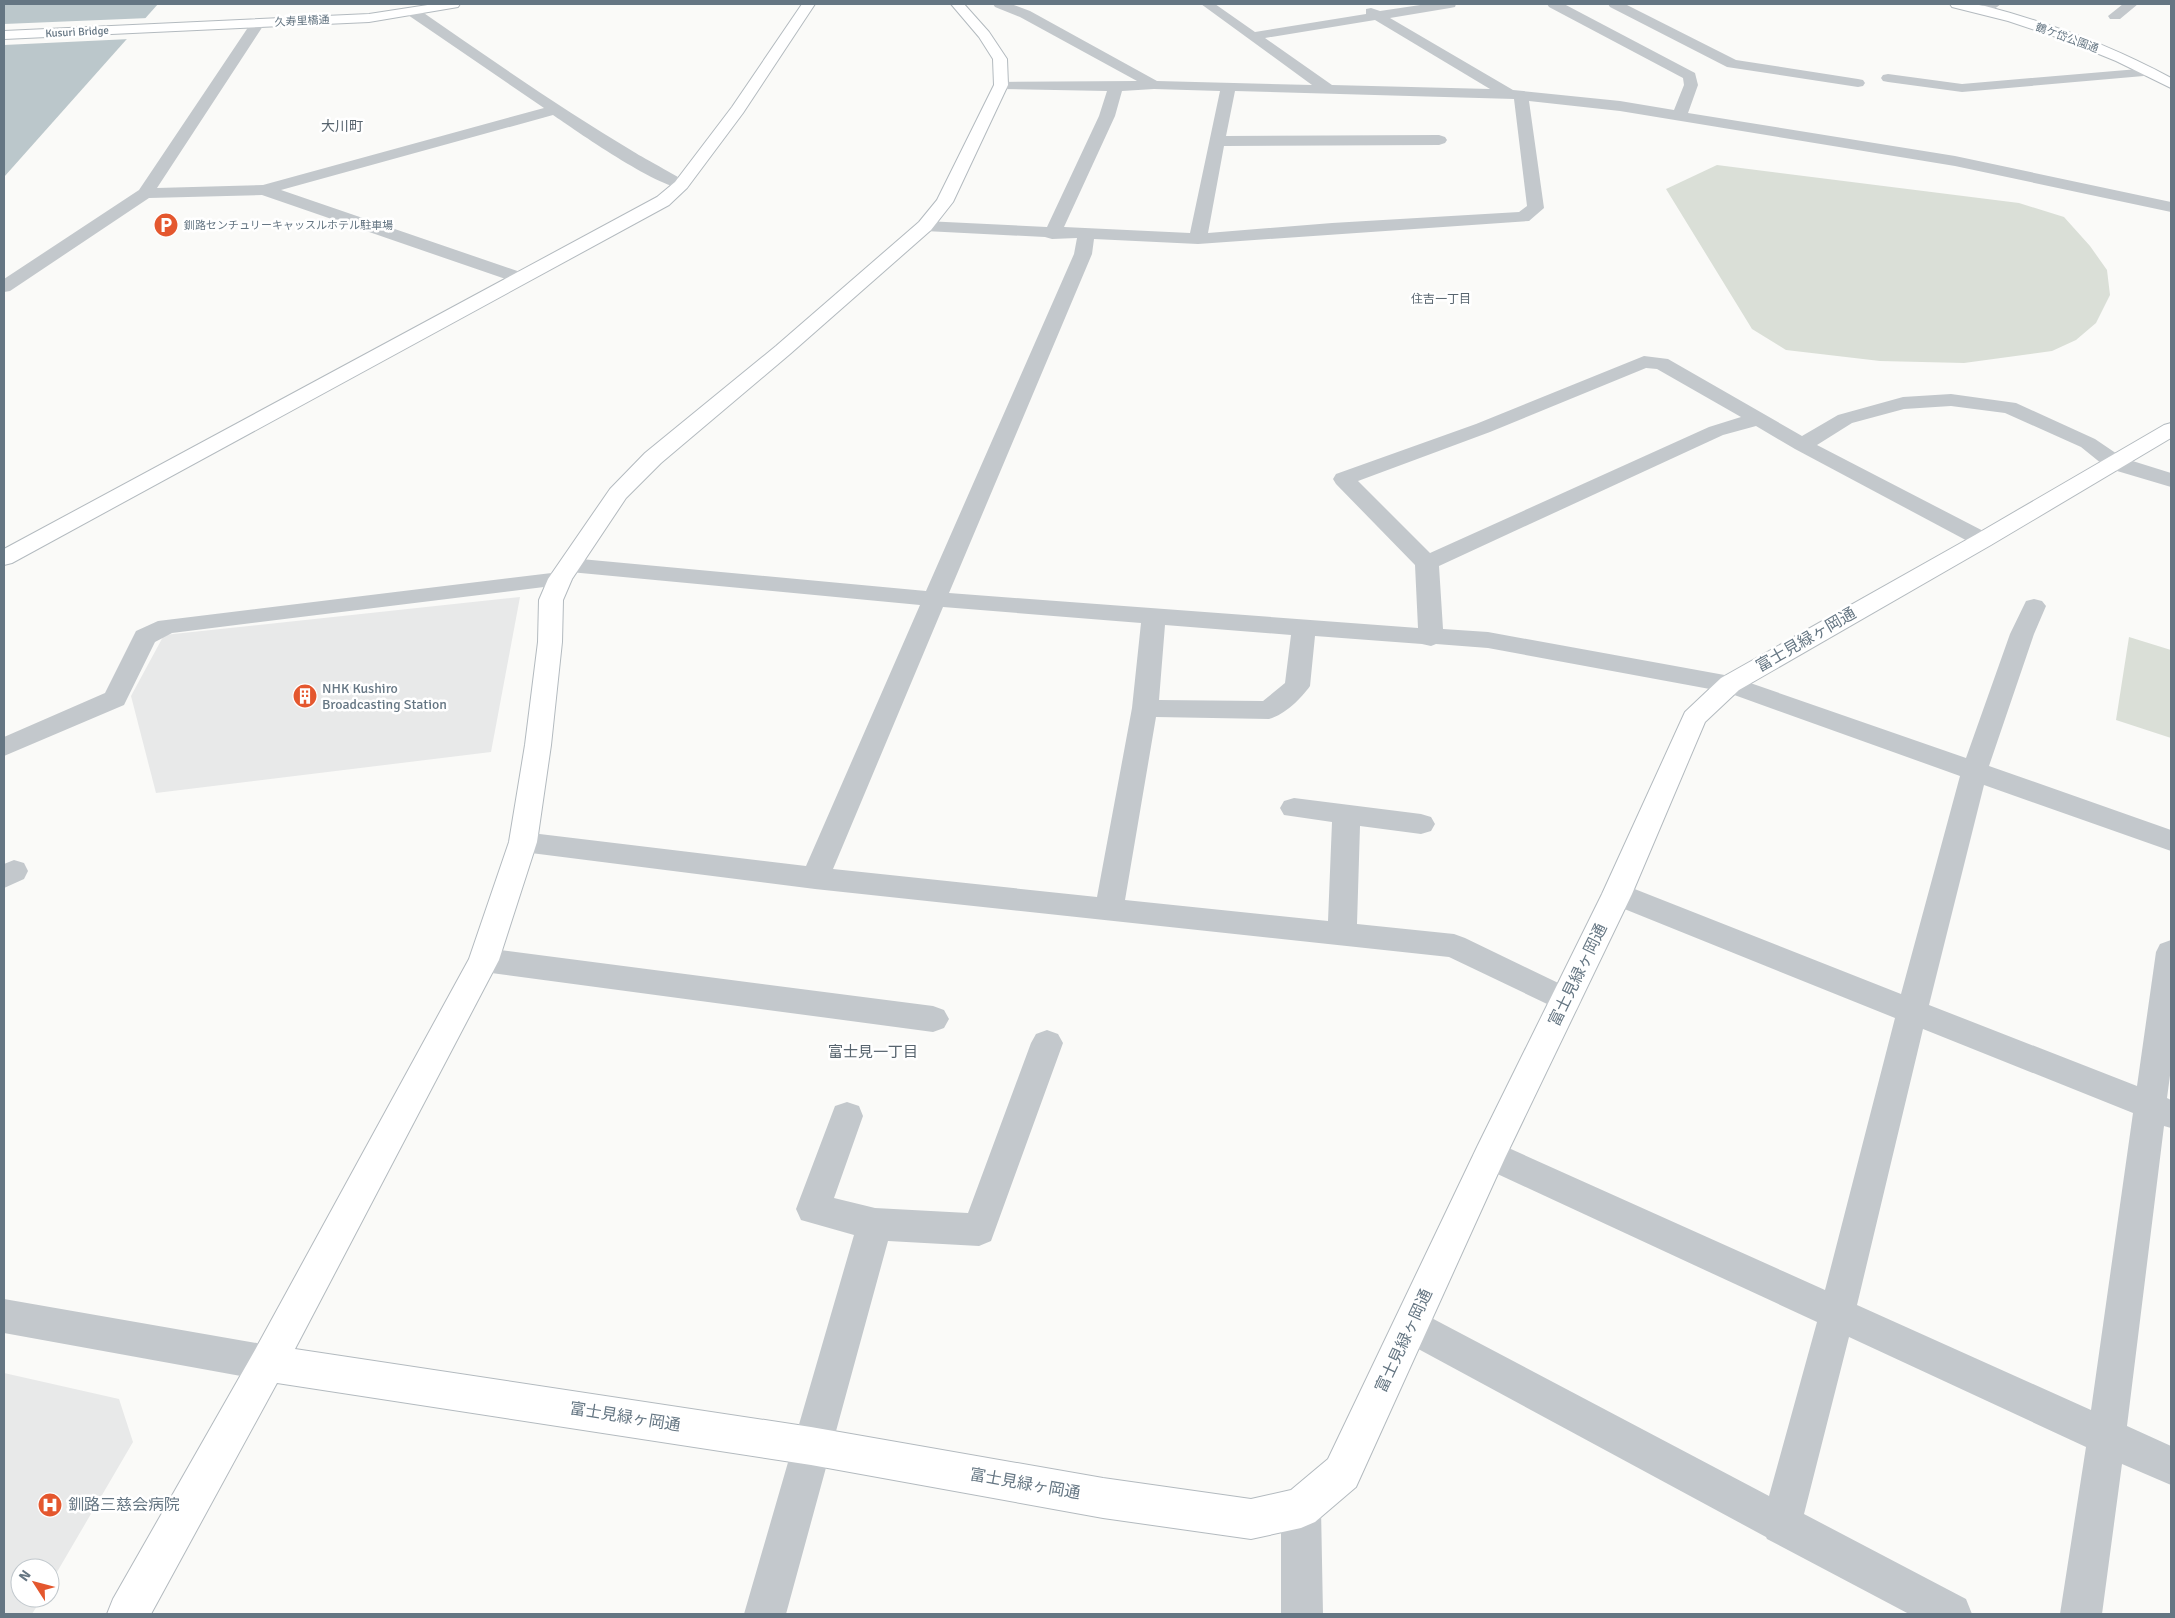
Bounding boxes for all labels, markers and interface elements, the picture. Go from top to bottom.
street label: 久寿里橋通 [274,13,330,29]
street label: 鶴ケ岱公園通 [2034,21,2100,55]
street label: Kusuri Bridge [45,24,109,40]
district label: 大川町 [321,118,363,135]
parking icon: 釧路センチュリーキャッスルホテル駐車場 [153,212,179,238]
place label: 釧路センチュリーキャッスルホテル駐車場 [184,219,393,232]
district label: 住吉一丁目 [1411,292,1471,307]
street label: 富士見緑ヶ岡通 [1752,603,1860,677]
place label: NHK Kushiro Broadcasting Station [322,680,447,713]
building icon: NHK Kushiro Broadcasting Station [292,683,318,709]
street label: 富士見緑ヶ岡通 [1544,920,1612,1030]
district label: 富士見一丁目 [828,1043,918,1061]
street label: 富士見緑ヶ岡通 [1371,1286,1437,1396]
street label: 富士見緑ヶ岡通 [568,1398,682,1436]
street label: 富士見緑ヶ岡通 [968,1464,1082,1504]
hospital icon: 釧路三慈会病院 [37,1492,63,1518]
place label: 釧路三慈会病院 [68,1495,180,1515]
north arrow [10,1558,60,1608]
text: N [15,1567,35,1585]

